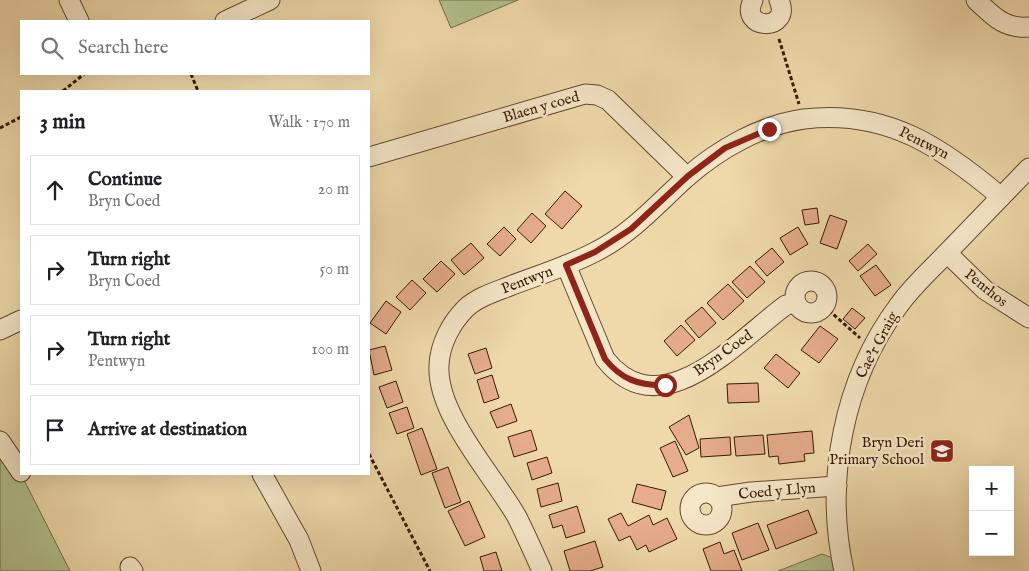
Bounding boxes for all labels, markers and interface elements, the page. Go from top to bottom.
search box [20,20,370,75]
icon: search [38,34,66,62]
text: Search here [78,36,169,60]
street label: Blaen y coed [501,87,582,127]
text: 3 min [40,109,85,136]
text: Walk · 170 m [268,113,350,133]
route end [758,118,781,141]
street label: Pentwyn [896,122,952,164]
text: Continue [88,168,162,192]
icon: ahead [41,176,69,204]
text: 20 m [318,180,349,200]
text: Bryn Coed [88,192,160,212]
text: Turn right [88,248,170,272]
icon: right [41,256,69,284]
text: 50 m [320,260,349,280]
street label: Pentwyn [499,262,555,298]
street label: Penrhos [961,265,1011,311]
text: Bryn Coed [88,272,160,292]
street label: Cae'r Graig [851,308,903,382]
street label: Bryn Coed [690,325,757,380]
text: Turn right [88,328,170,352]
icon: right [41,336,69,364]
text: 100 m [312,340,349,360]
text: Pentwyn [88,352,145,372]
route start [654,374,677,397]
icon: arrive [41,416,69,444]
text: Arrive at destination [88,418,247,442]
place label: Bryn Deri Primary School [829,433,925,469]
school or university icon: Bryn Deri Primary School [929,438,955,464]
map controls [969,466,1014,556]
button: + [969,466,1014,511]
street label: Coed y Llyn [738,478,816,504]
button: − [969,511,1014,556]

